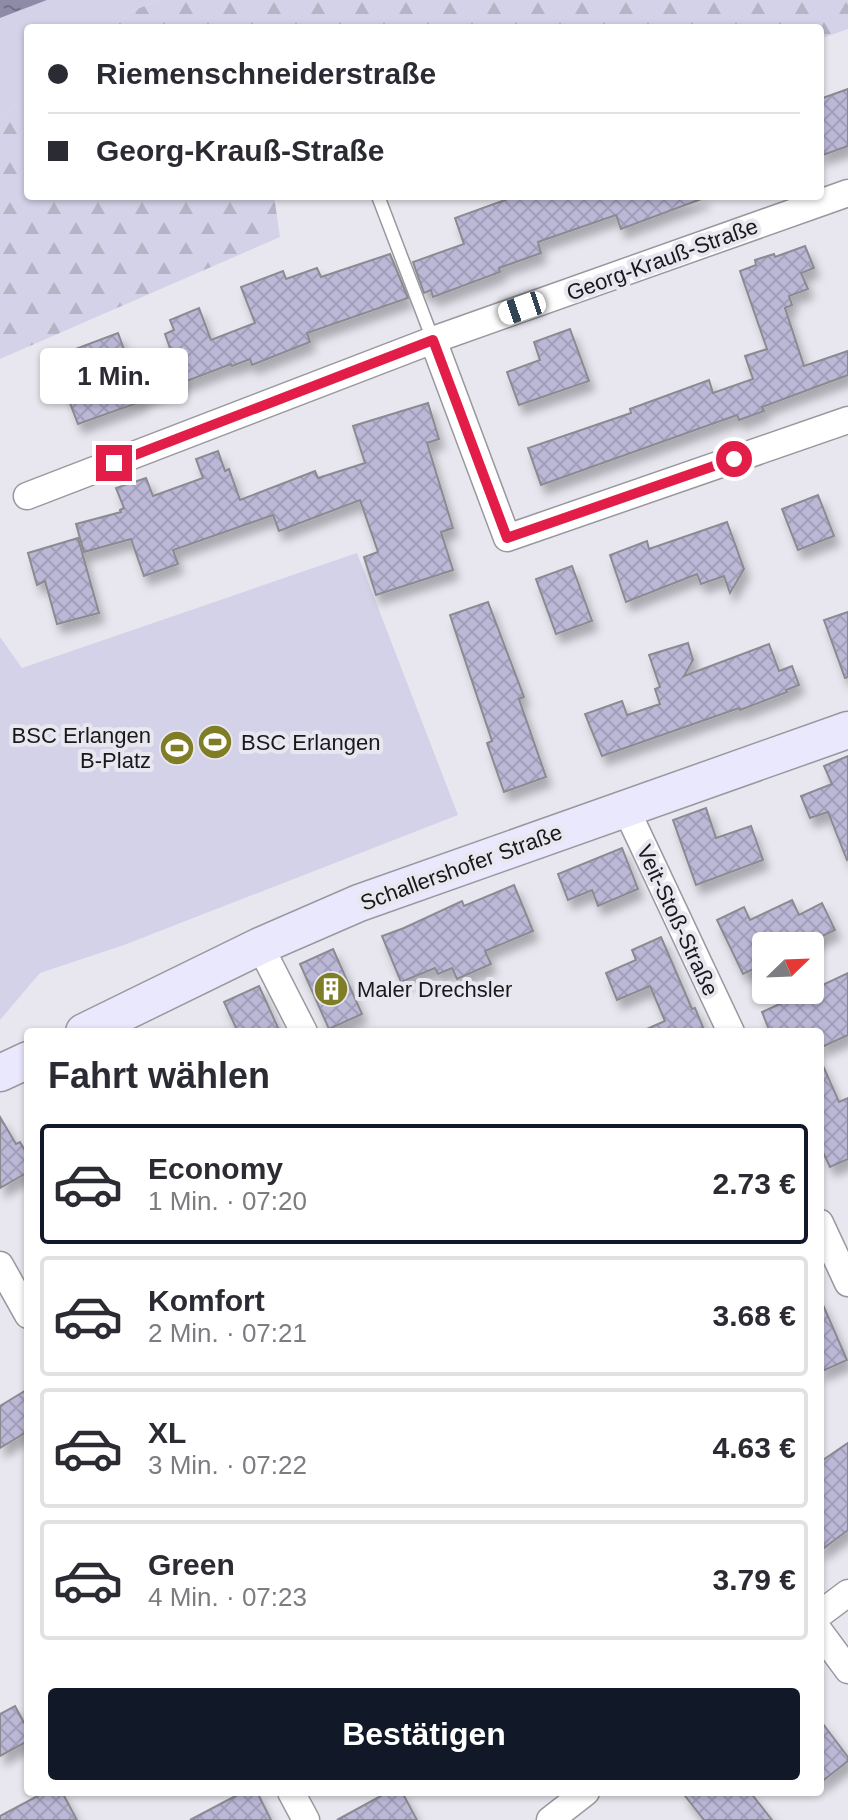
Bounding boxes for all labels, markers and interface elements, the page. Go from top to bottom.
text: Riemenschneiderstraße [96,57,436,90]
text: Georg-Krauß-Straße [96,134,384,167]
street label: Georg-Krauß-Straße [563,213,761,306]
car [495,289,549,327]
callout: 1 Min. [40,347,188,403]
text: 1 Min. [77,361,151,391]
route start [716,441,752,477]
route end [96,445,132,481]
place label: BSC Erlangen B-Platz [12,723,151,773]
sports icon: BSC Erlangen [196,723,234,761]
sports icon: BSC Erlangen B-Platz [158,729,196,767]
place label: BSC Erlangen [241,730,380,755]
street label: Schallershofer Straße [357,819,565,916]
street label: Veit-Stoß-Straße [632,841,723,1000]
north arrow [752,932,824,1004]
map controls [752,932,824,1004]
building icon: Maler Drechsler [312,970,350,1008]
place label: Maler Drechsler [357,977,512,1002]
text: Fahrt wählen [48,1055,270,1096]
icon: car [52,1148,124,1220]
text: Economy [148,1152,283,1185]
text: 2.73 € [713,1167,796,1200]
text: 1 Min. · 07:20 [148,1186,307,1216]
icon: car [52,1280,124,1352]
text: Komfort [148,1284,265,1317]
text: 3.68 € [713,1299,796,1332]
text: 2 Min. · 07:21 [148,1318,307,1348]
icon: car [52,1412,124,1484]
text: XL [148,1416,186,1449]
text: 4.63 € [713,1431,796,1464]
text: 3 Min. · 07:22 [148,1450,307,1480]
icon: car [52,1544,124,1616]
text: Green [148,1548,235,1581]
text: 3.79 € [713,1563,796,1596]
text: 4 Min. · 07:23 [148,1582,307,1612]
button: Bestätigen [48,1688,800,1780]

